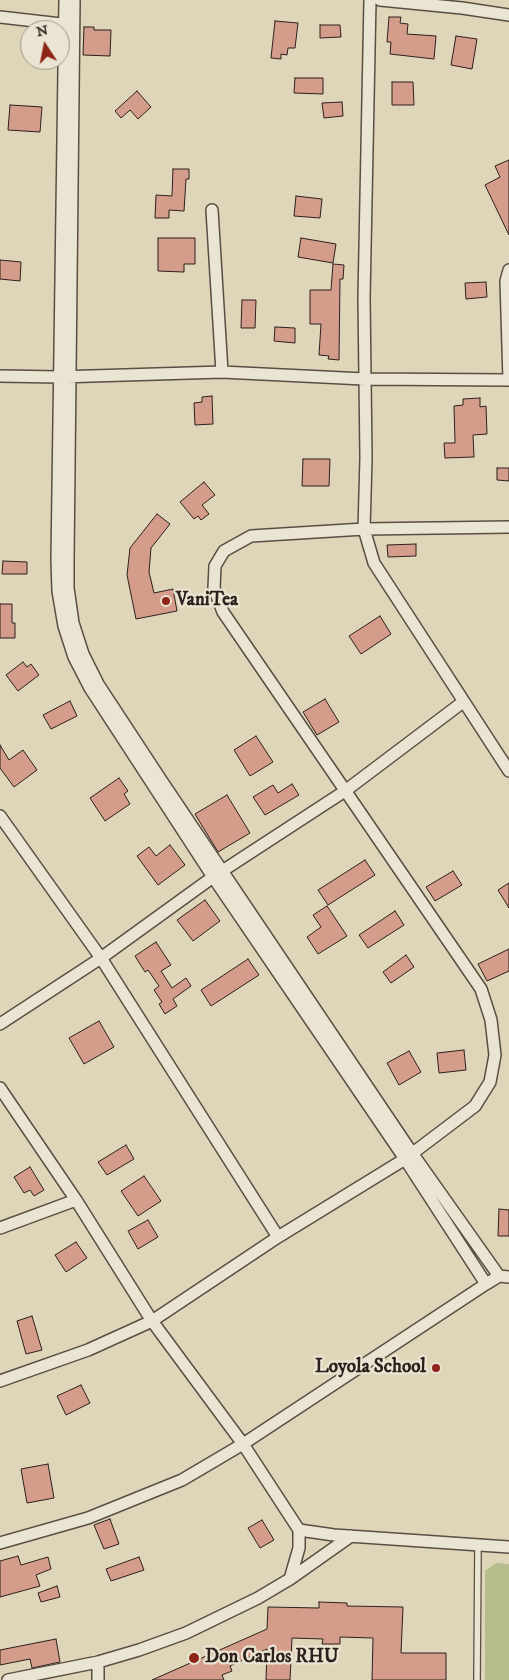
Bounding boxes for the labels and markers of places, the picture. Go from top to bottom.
place label: VaniTea [176,590,238,612]
marker: VaniTea [160,595,172,607]
place label: Loyola School [315,1357,426,1379]
marker: Loyola School [430,1362,442,1374]
place label: Don Carlos RHU [205,1647,339,1669]
marker: Don Carlos RHU [187,1651,201,1665]

